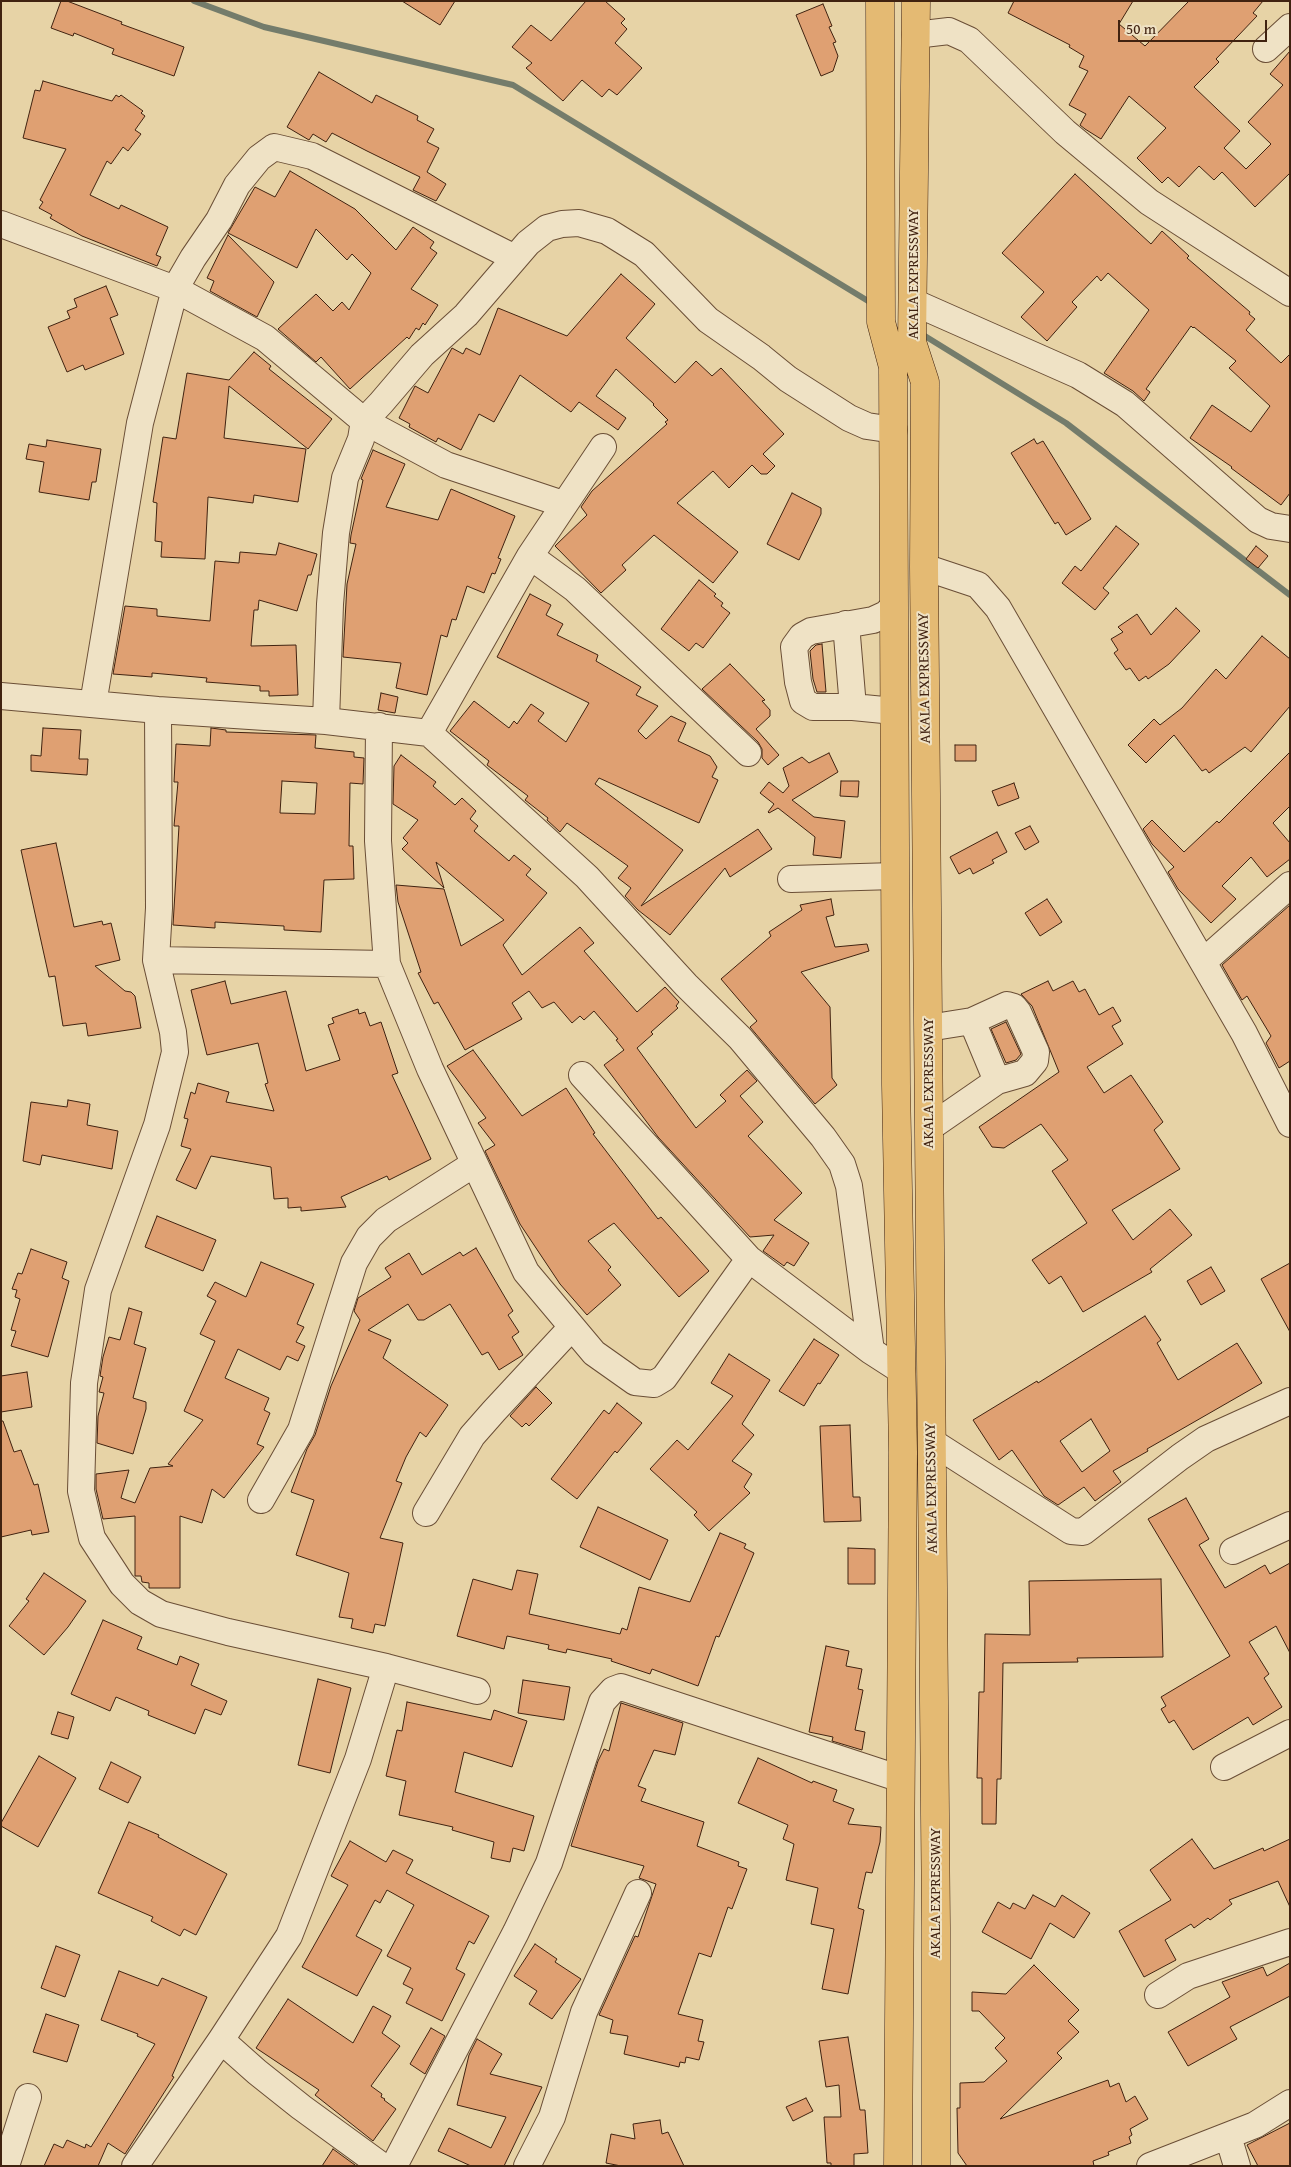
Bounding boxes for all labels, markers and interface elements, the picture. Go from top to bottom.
scale bar [1121,10,1270,42]
text: 50 m [1126,18,1156,39]
street label: AKALA EXPRESSWAY [905,209,923,339]
street label: AKALA EXPRESSWAY [915,612,935,744]
street label: AKALA EXPRESSWAY [920,1018,938,1148]
street label: AKALA EXPRESSWAY [922,1422,942,1554]
street label: AKALA EXPRESSWAY [927,1828,945,1958]

